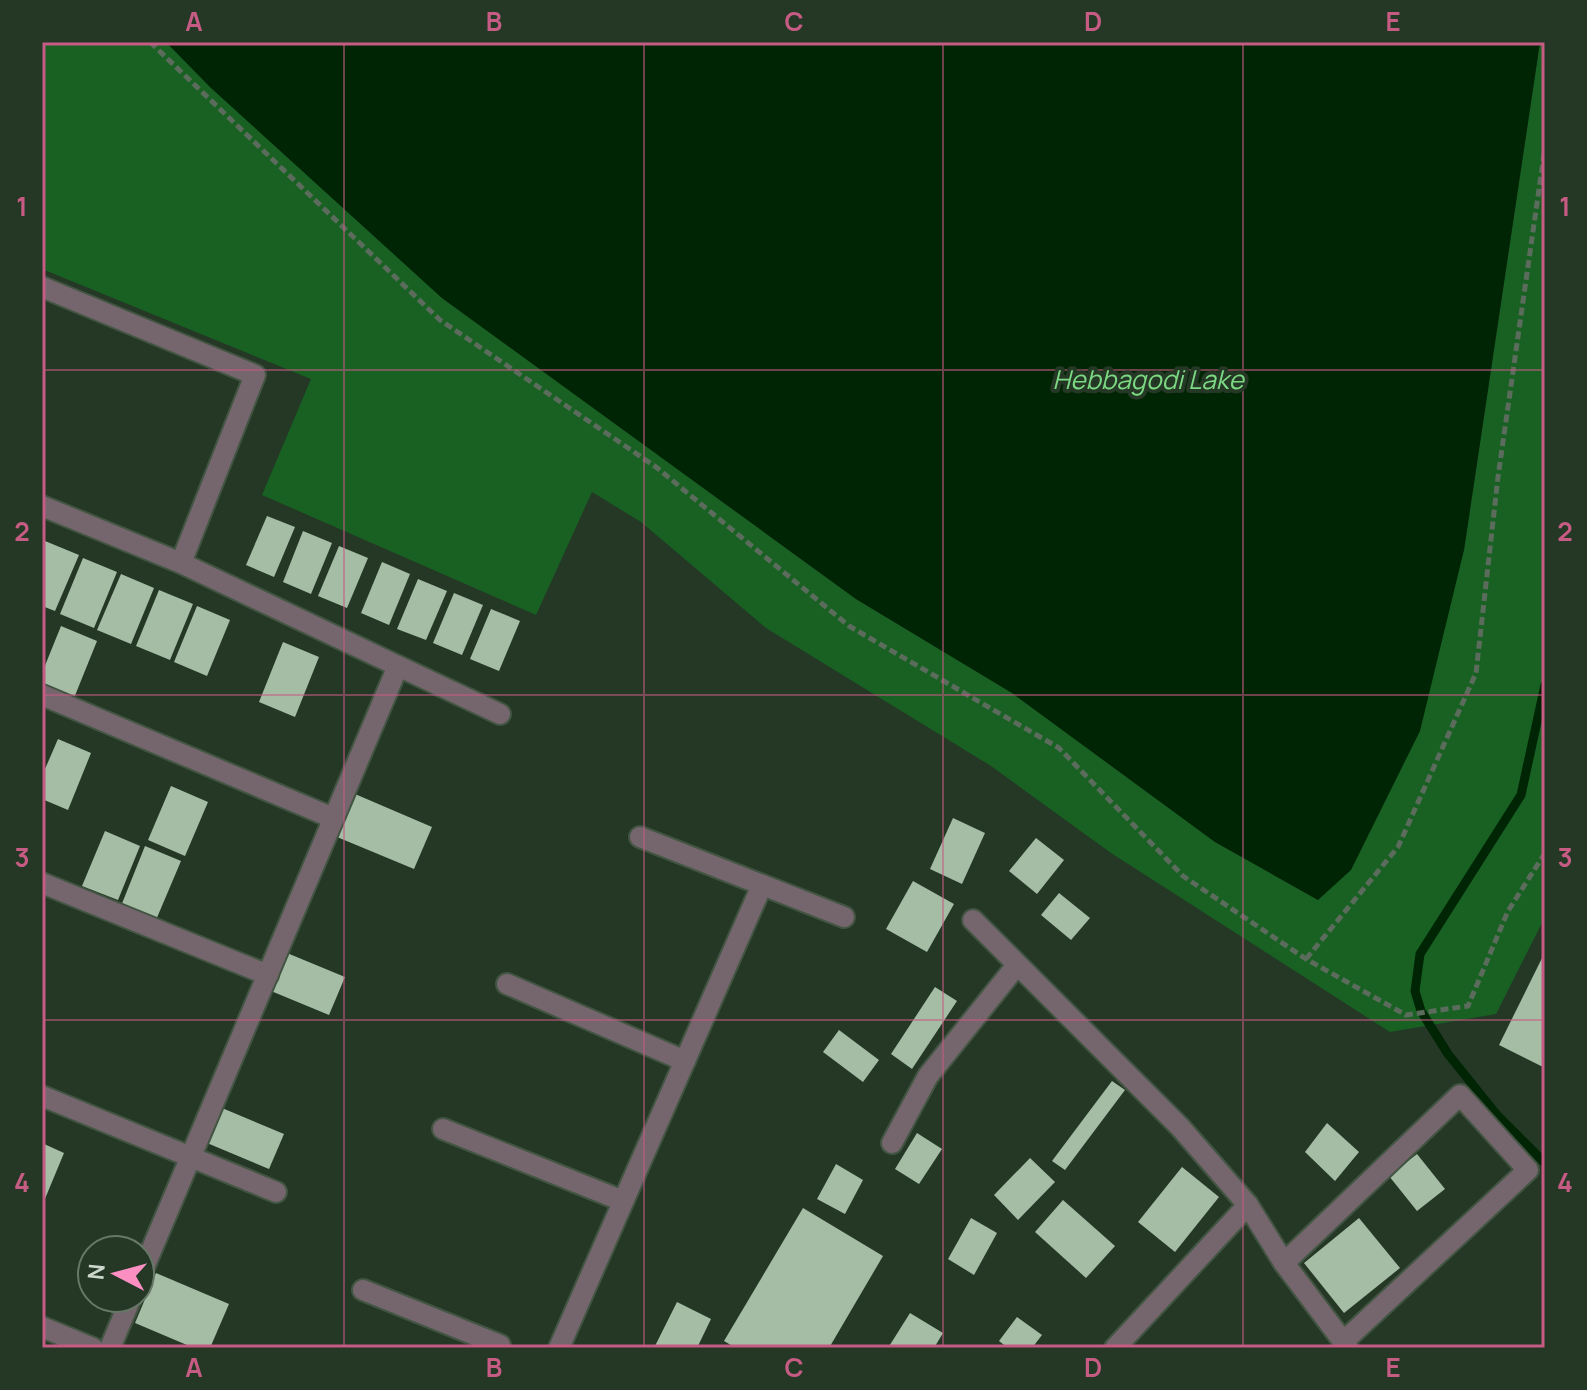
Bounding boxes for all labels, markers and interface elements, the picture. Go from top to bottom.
text: A [185,3,203,39]
text: B [486,3,502,39]
text: C [784,3,804,39]
text: D [1084,3,1102,39]
text: E [1385,3,1401,39]
text: 1 [16,188,28,224]
text: 1 [1559,188,1571,224]
water label: Hebbagodi Lake [1052,361,1245,397]
text: 2 [14,513,30,549]
text: 2 [1557,513,1573,549]
text: 3 [14,839,30,875]
text: 3 [1557,839,1573,875]
text: 4 [14,1164,30,1200]
text: 4 [1557,1164,1573,1200]
north arrow [76,1234,156,1314]
text: N [80,1262,112,1281]
text: A [185,1349,203,1385]
text: B [486,1349,502,1385]
text: C [784,1349,804,1385]
text: D [1084,1349,1102,1385]
text: E [1385,1349,1401,1385]

